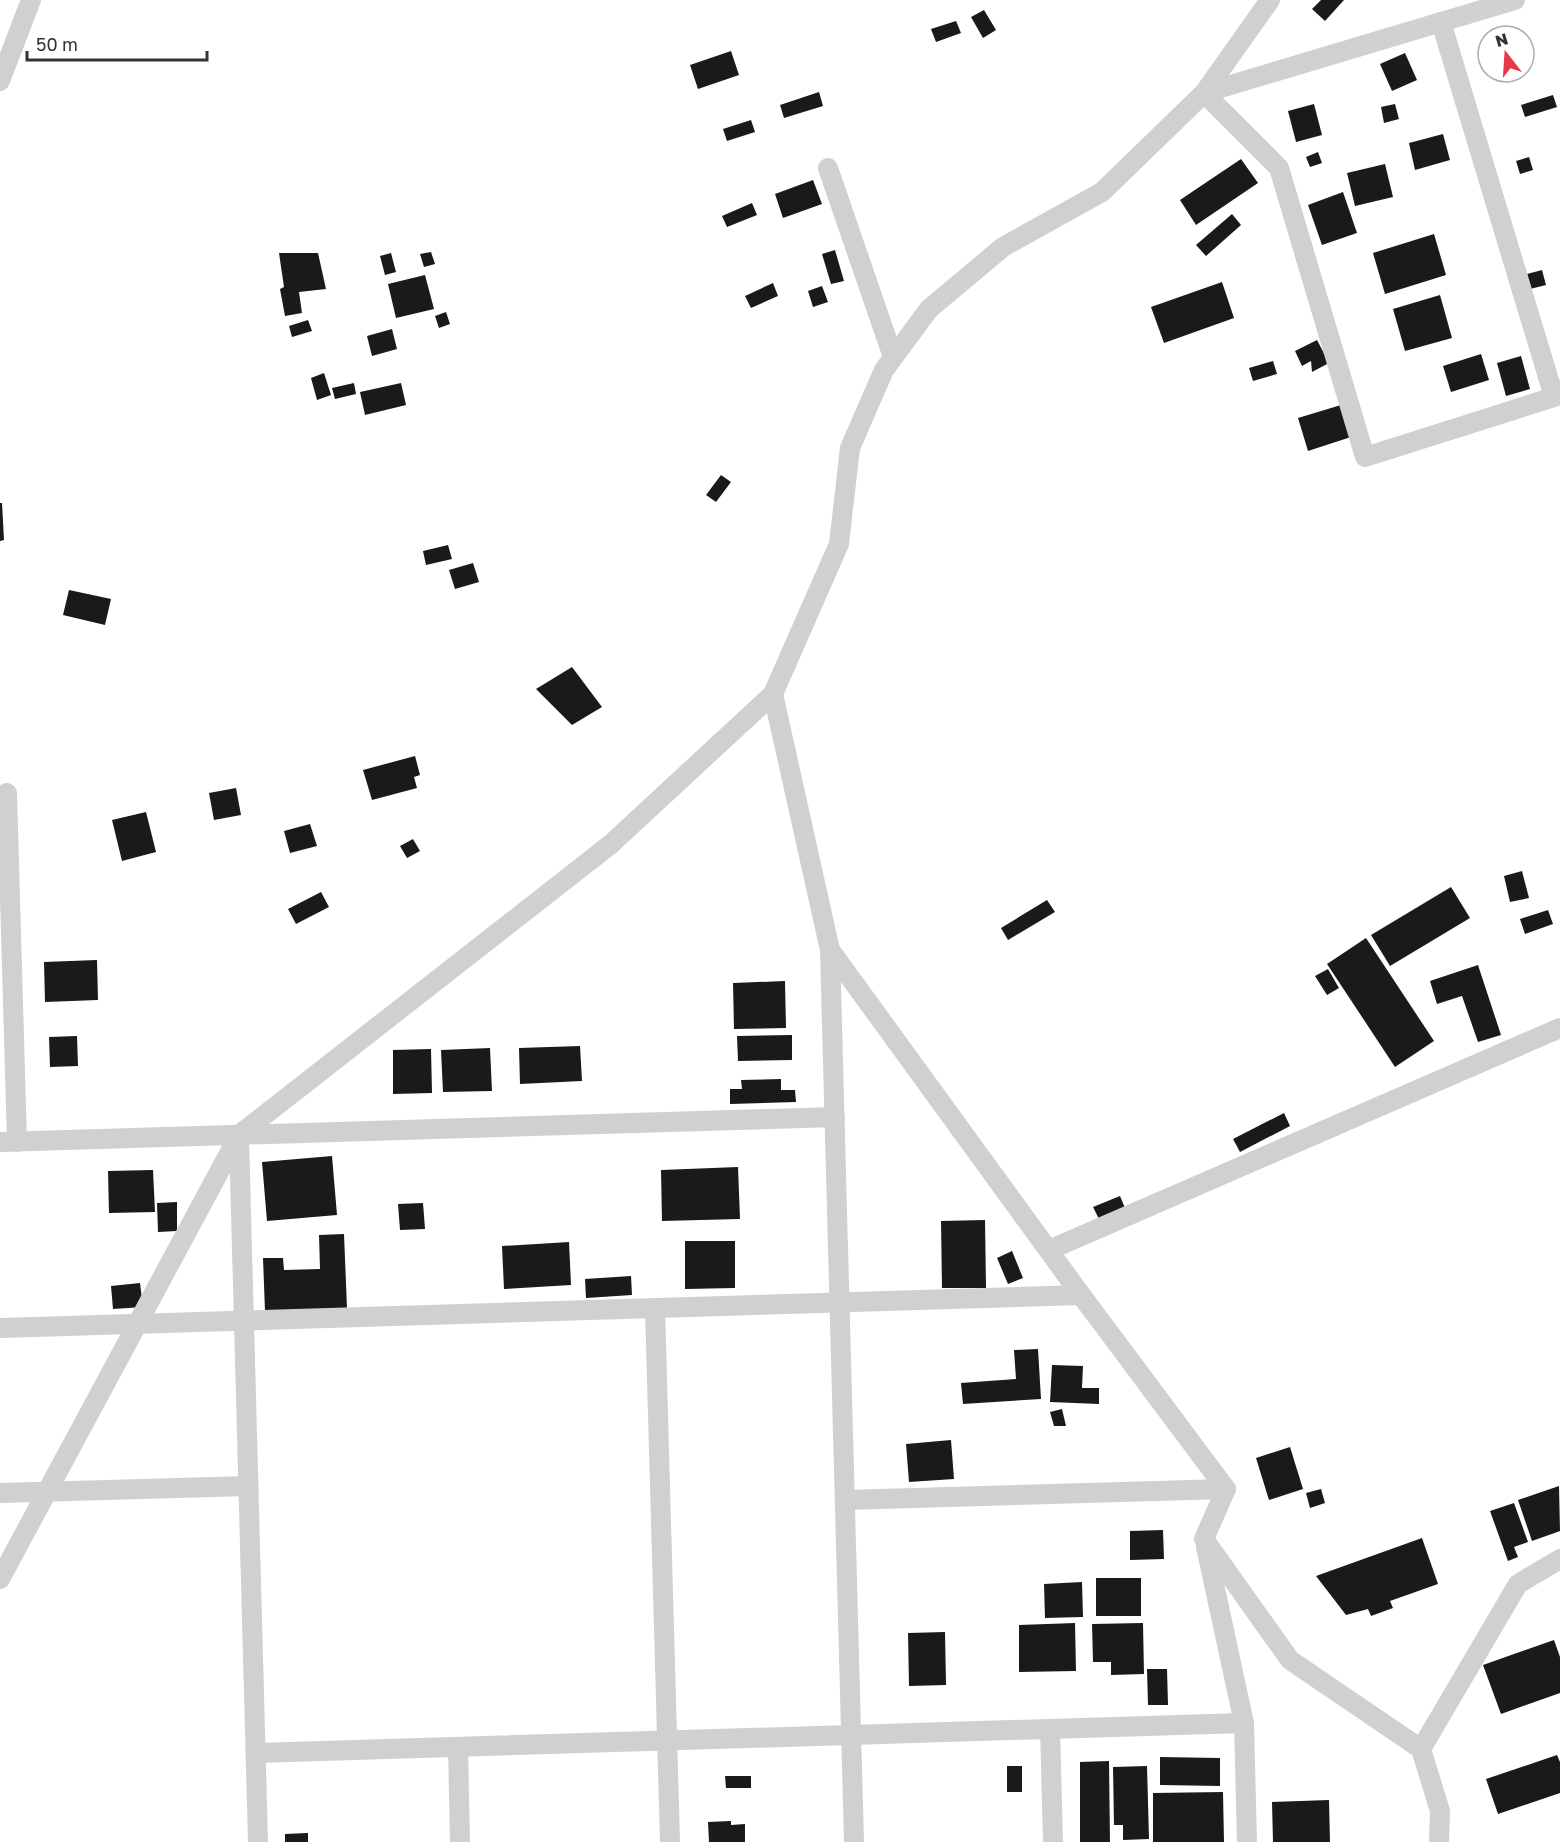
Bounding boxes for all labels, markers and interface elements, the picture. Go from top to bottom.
scale bar [27,24,207,62]
north arrow [1476,24,1536,84]
text: N [1493,28,1510,51]
text: 50 m [36,33,78,55]

